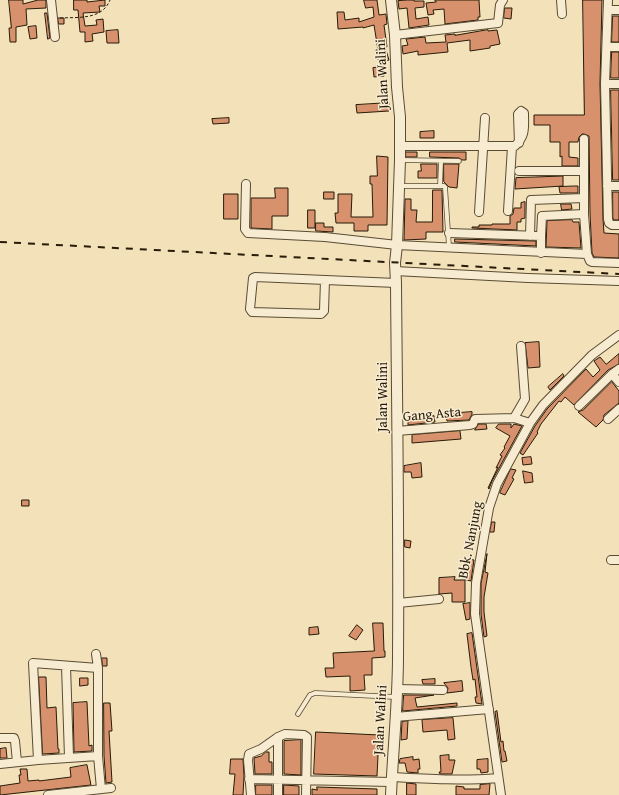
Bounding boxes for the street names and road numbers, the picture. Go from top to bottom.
street label: Jalan Walini [373,39,393,109]
street label: Jalan Walini [375,362,391,432]
street label: Gang Asta [402,404,462,426]
street label: Bbk. Nanjung [455,500,487,580]
street label: Jalan Walini [371,685,391,755]

